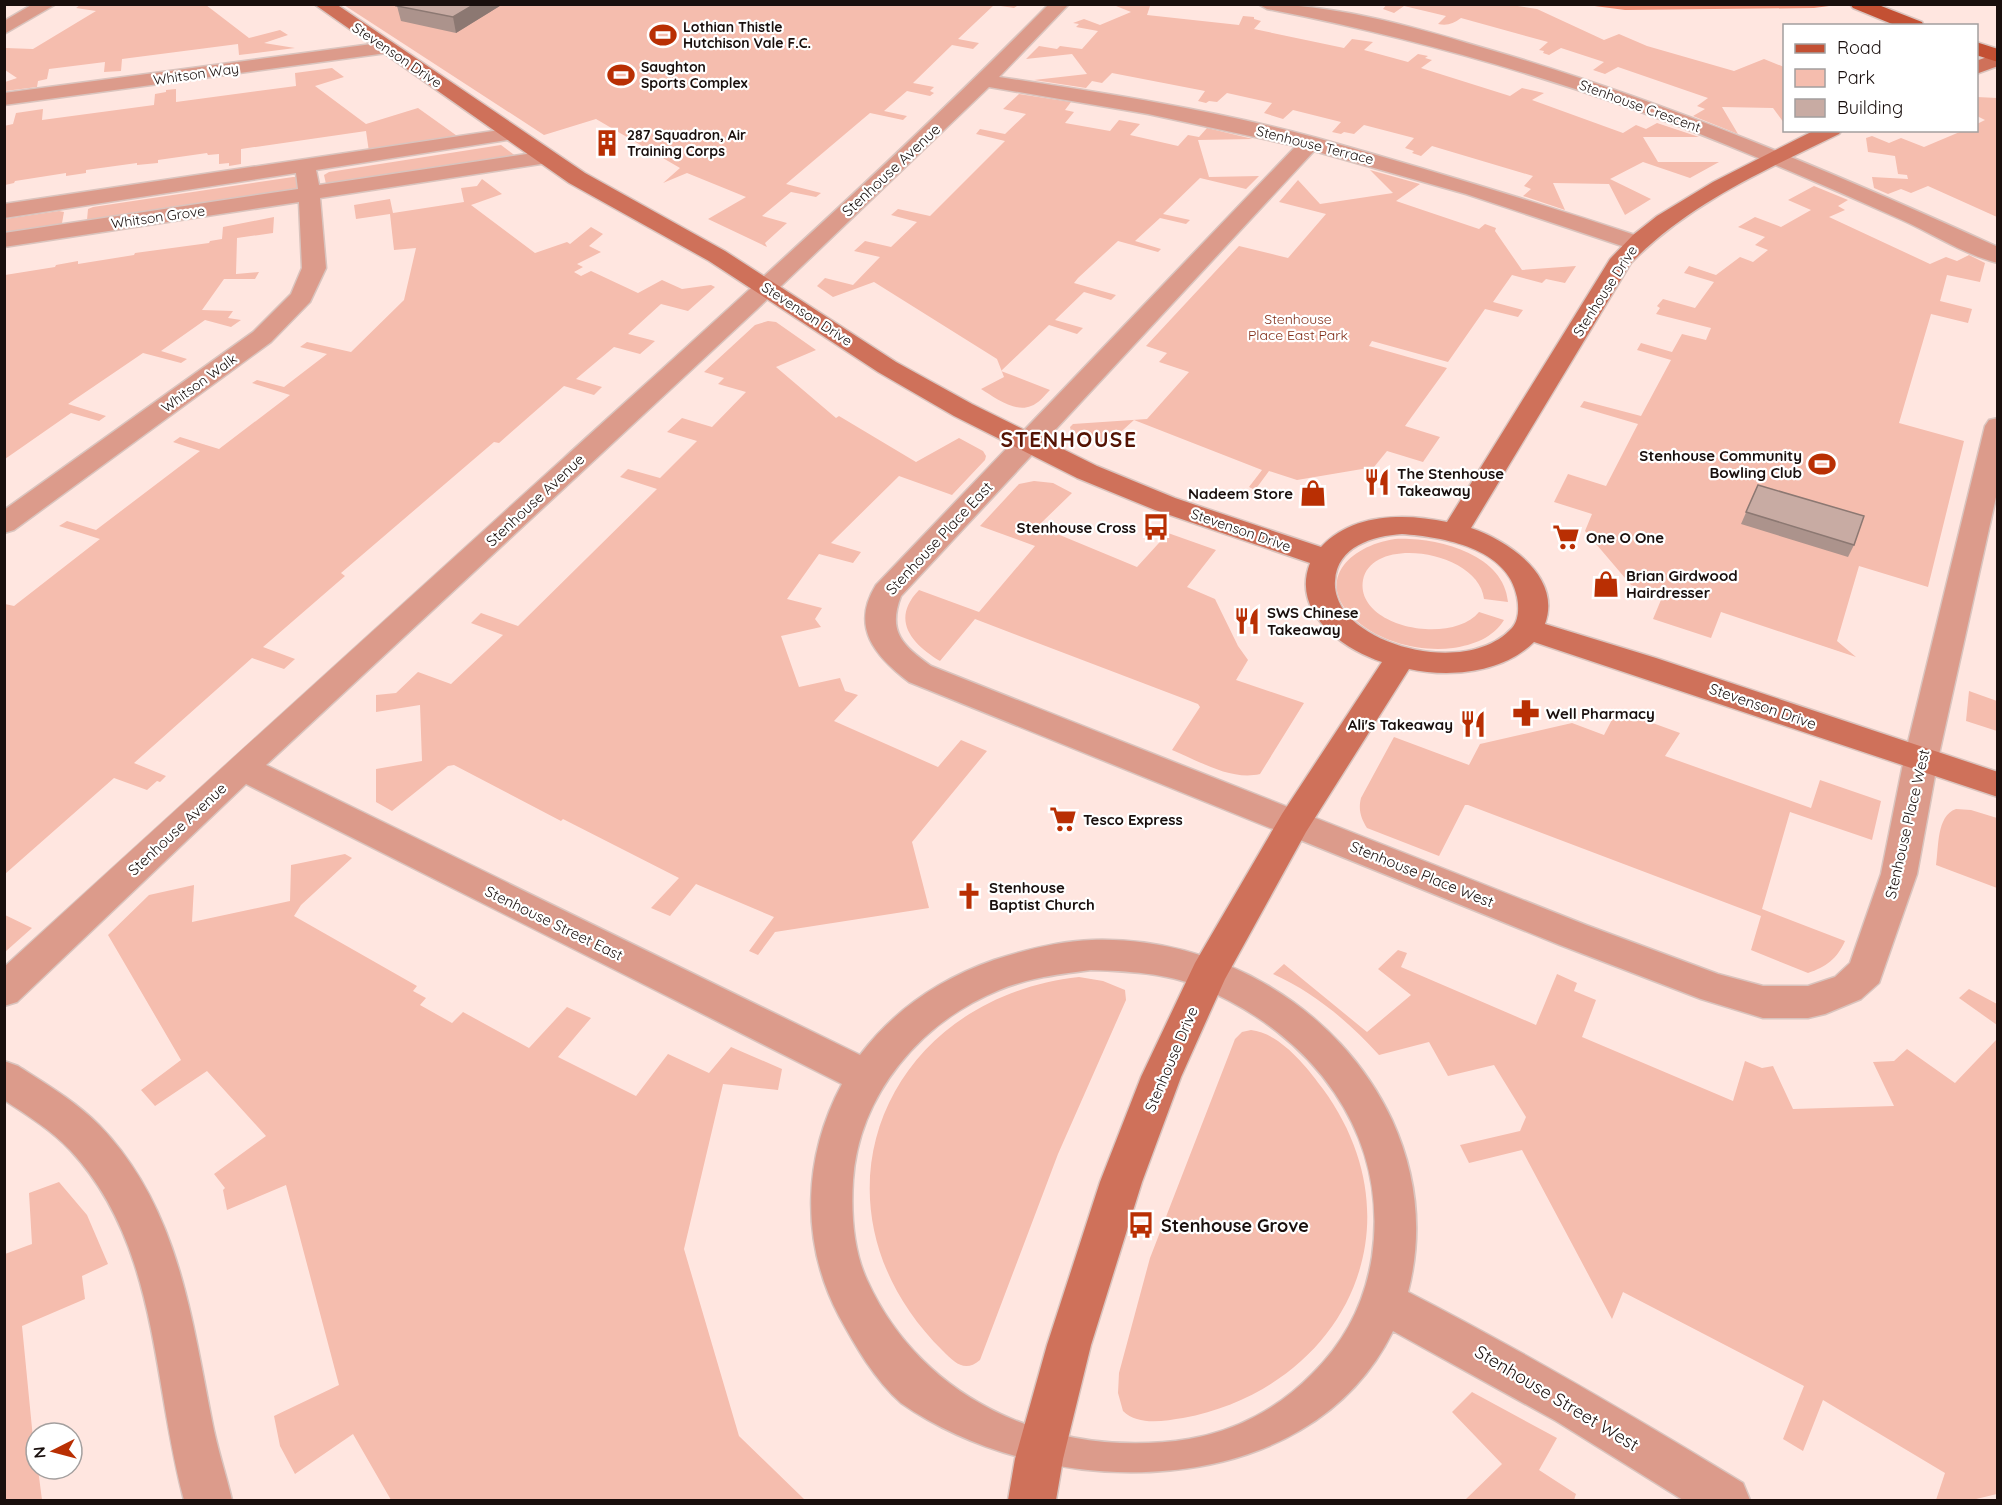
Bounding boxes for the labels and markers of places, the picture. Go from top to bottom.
place label: Lothian Thistle Hutchison Vale F.C. [683,18,811,52]
sports icon: Lothian Thistle Hutchison Vale F.C. [648,20,678,50]
place label: Saughton Sports Complex [641,58,748,92]
sports icon: Saughton Sports Complex [606,60,636,90]
place label: 287 Squadron, Air Training Corps [627,126,746,160]
building icon: 287 Squadron, Air Training Corps [592,128,622,158]
place label: Stenhouse Community Bowling Club [1639,446,1802,482]
sports icon: Stenhouse Community Bowling Club [1807,449,1837,479]
place label: The Stenhouse Takeaway [1397,464,1504,500]
restaurant icon: The Stenhouse Takeaway [1362,467,1392,497]
shop icon: Nadeem Store [1298,478,1328,508]
place label: Nadeem Store [1188,484,1293,503]
bus stop icon: Stenhouse Cross [1141,512,1171,542]
place label: Stenhouse Cross [1017,518,1136,537]
supermarket icon: One O One [1551,522,1581,552]
place label: One O One [1586,528,1664,547]
place label: Brian Girdwood Hairdresser [1626,566,1738,602]
shop icon: Brian Girdwood Hairdresser [1591,569,1621,599]
place label: SWS Chinese Takeaway [1267,603,1359,639]
restaurant icon: SWS Chinese Takeaway [1232,606,1262,636]
pharmacy icon: Well Pharmacy [1511,698,1541,728]
place label: Well Pharmacy [1546,704,1655,723]
restaurant icon: Ali's Takeaway [1458,709,1488,739]
place label: Ali's Takeaway [1348,715,1453,734]
supermarket icon: Tesco Express [1048,804,1078,834]
place label: Tesco Express [1083,810,1183,829]
place label: Stenhouse Baptist Church [989,878,1095,914]
church icon: Stenhouse Baptist Church [954,881,984,911]
bus stop icon: Stenhouse Grove [1126,1210,1156,1240]
place label: Stenhouse Grove [1161,1214,1309,1237]

